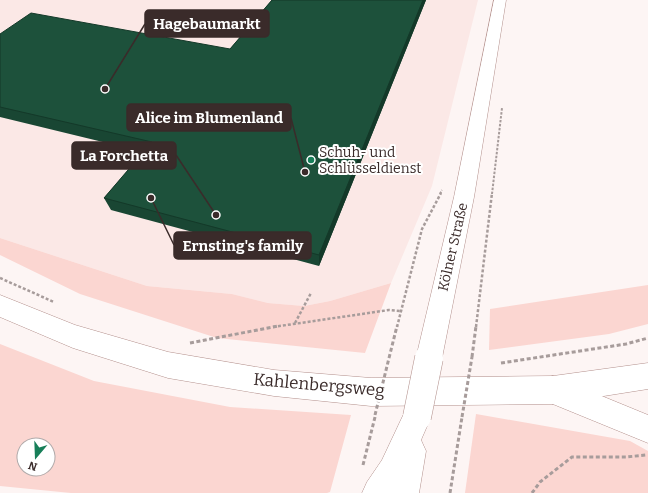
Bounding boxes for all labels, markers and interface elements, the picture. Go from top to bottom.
callout: Hagebaumarkt [145,10,269,37]
text: Hagebaumarkt [153,15,261,33]
callout: Alice im Blumenland [127,104,291,131]
text: Alice im Blumenland [135,109,283,127]
callout: La Forchetta [72,142,176,169]
place label: Schuh- und Schlüsseldienst [319,144,421,177]
text: La Forchetta [80,147,169,165]
marker: Schuh- und Schlüsseldienst [306,155,316,165]
street label: Kölner Straße [435,201,471,293]
callout: Ernsting's family [174,232,311,259]
text: Ernsting's family [183,237,304,255]
street label: Kahlenbergsweg [252,369,386,401]
north arrow [16,437,56,477]
text: N [26,458,39,474]

